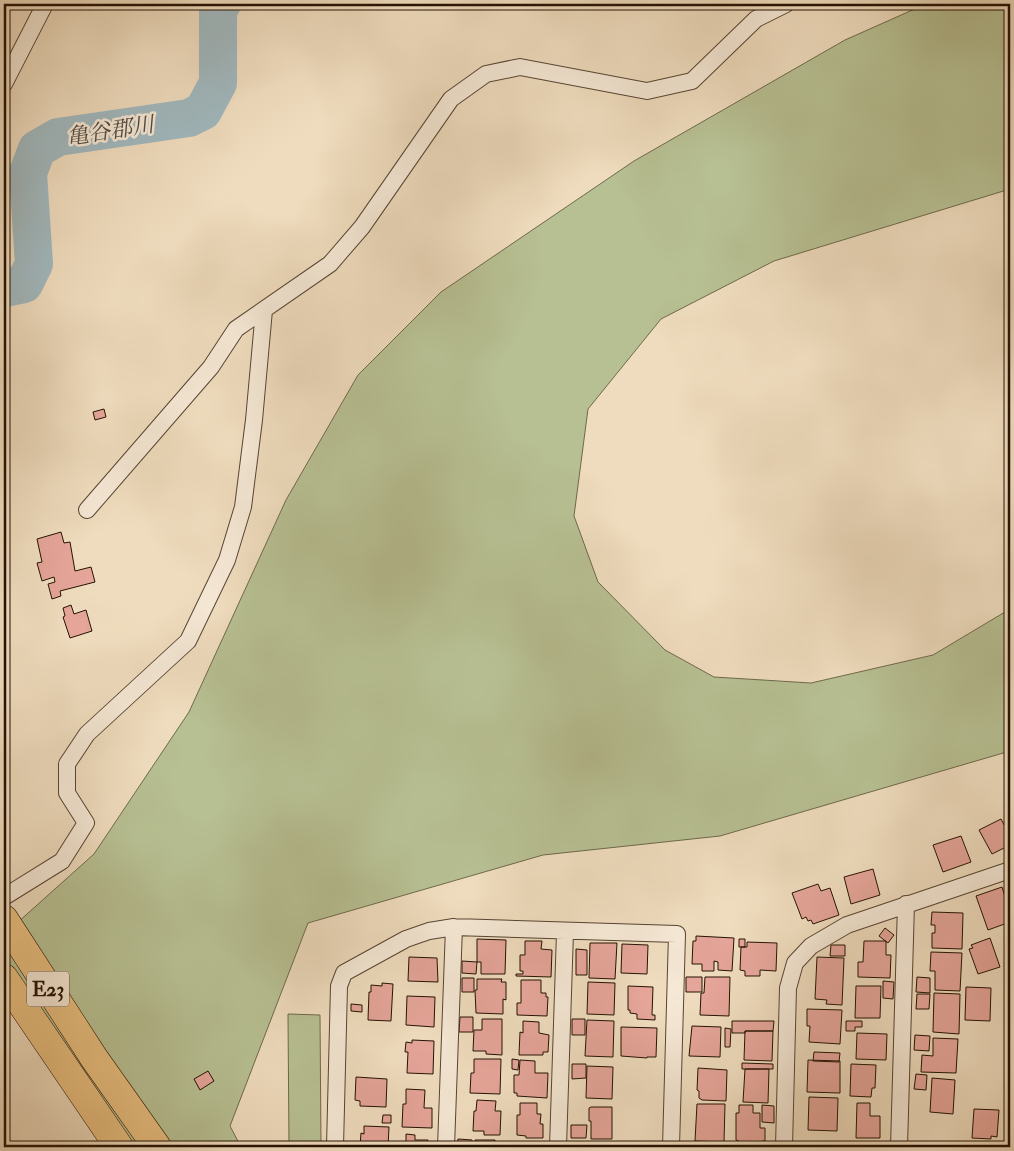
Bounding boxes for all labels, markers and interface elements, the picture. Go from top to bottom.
water label: 亀谷郡川 [65,110,158,152]
road number: E23 [27,972,69,1006]

